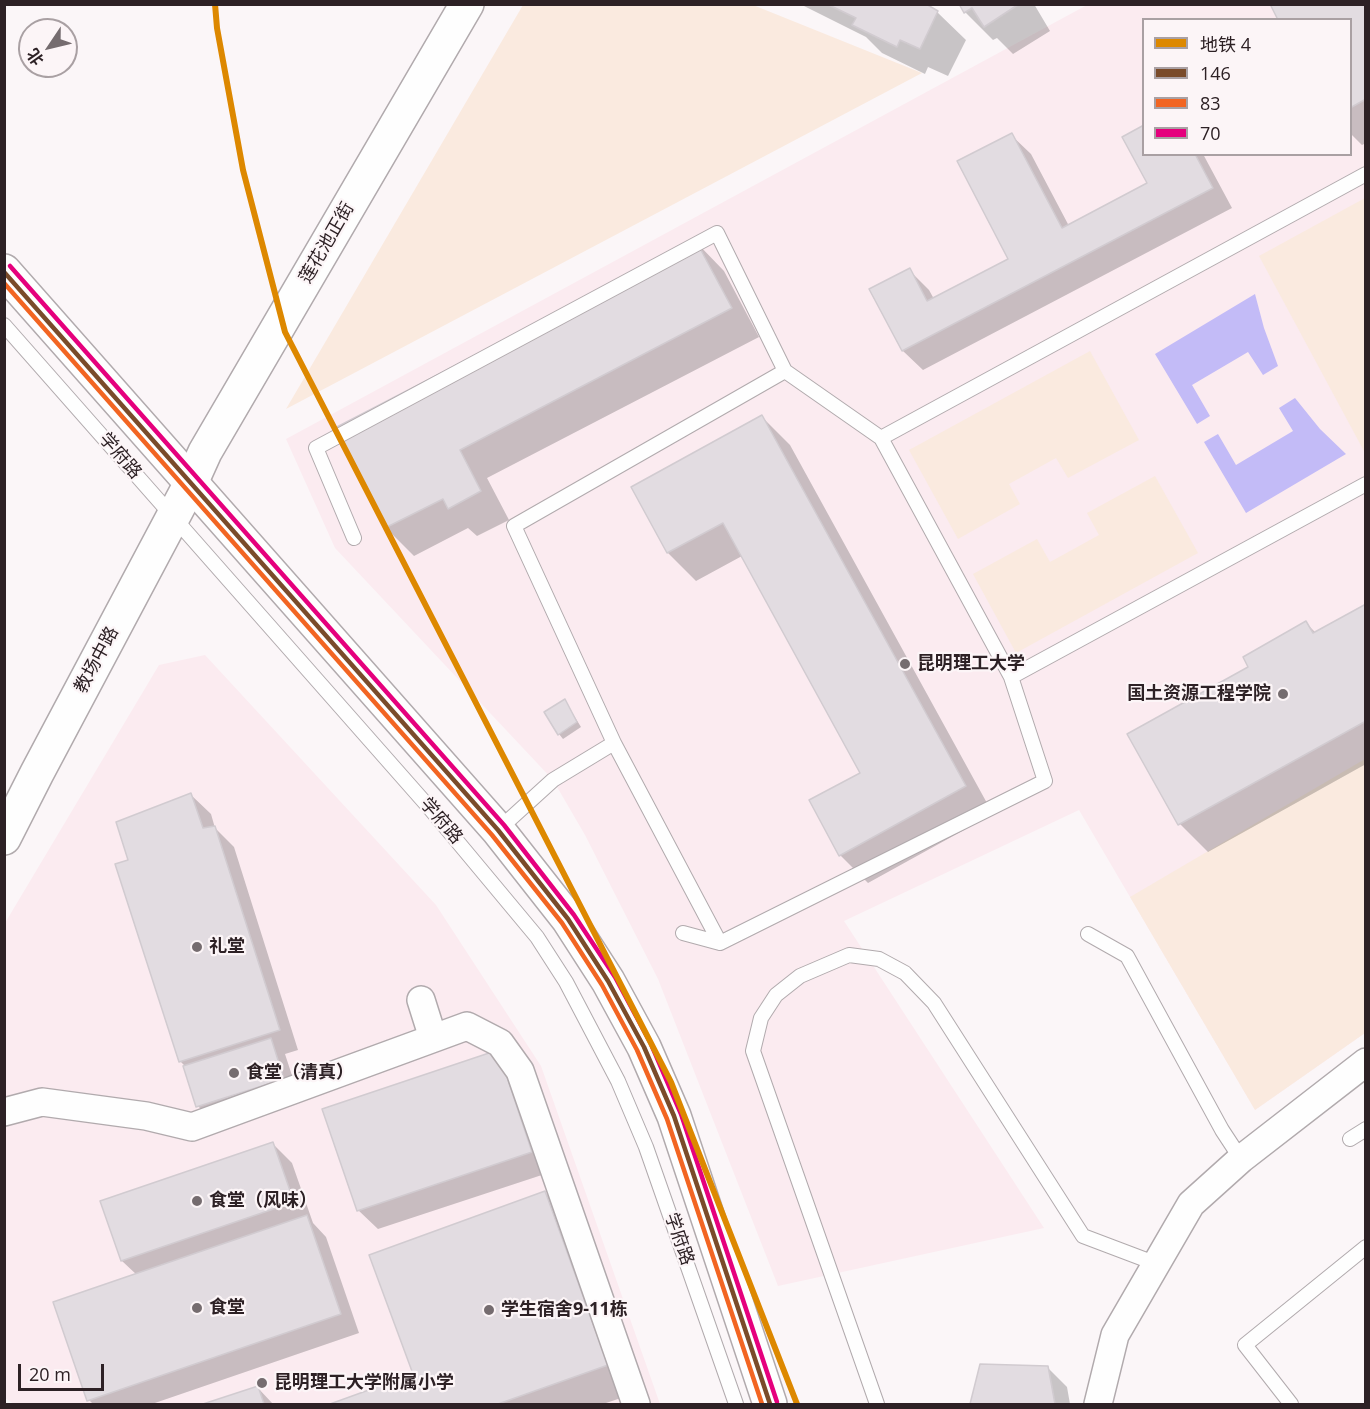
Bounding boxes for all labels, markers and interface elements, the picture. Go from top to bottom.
north arrow [18,18,78,78]
legend [1142,18,1352,156]
text: 地铁 4 [1200,32,1251,56]
text: 北 [21,44,49,70]
text: 146 [1200,61,1231,85]
text: 83 [1200,91,1221,115]
text: 70 [1200,121,1221,145]
street label: 莲花池正街 [295,199,359,287]
street label: 学府路 [94,429,146,483]
street label: 教场中路 [71,623,123,697]
place label: 昆明理工大学 [917,653,1025,675]
marker: 昆明理工大学 [898,657,912,671]
place label: 国土资源工程学院 [1127,683,1271,705]
marker: 国土资源工程学院 [1276,687,1290,701]
street label: 学府路 [415,794,467,848]
place label: 礼堂 [209,936,245,958]
marker: 礼堂 [190,940,204,954]
place label: 食堂（清真） [246,1062,354,1084]
marker: 食堂（清真） [227,1066,241,1080]
place label: 食堂（风味） [209,1190,317,1212]
marker: 食堂（风味） [190,1194,204,1208]
street label: 学府路 [660,1210,698,1268]
place label: 食堂 [209,1297,245,1319]
place label: 学生宿舍9-11栋 [501,1299,628,1321]
marker: 食堂 [190,1301,204,1315]
marker: 学生宿舍9-11栋 [482,1303,496,1317]
scale bar [21,1352,106,1390]
text: 20 m [29,1362,71,1386]
place label: 昆明理工大学附属小学 [274,1372,454,1394]
marker: 昆明理工大学附属小学 [255,1376,269,1390]

